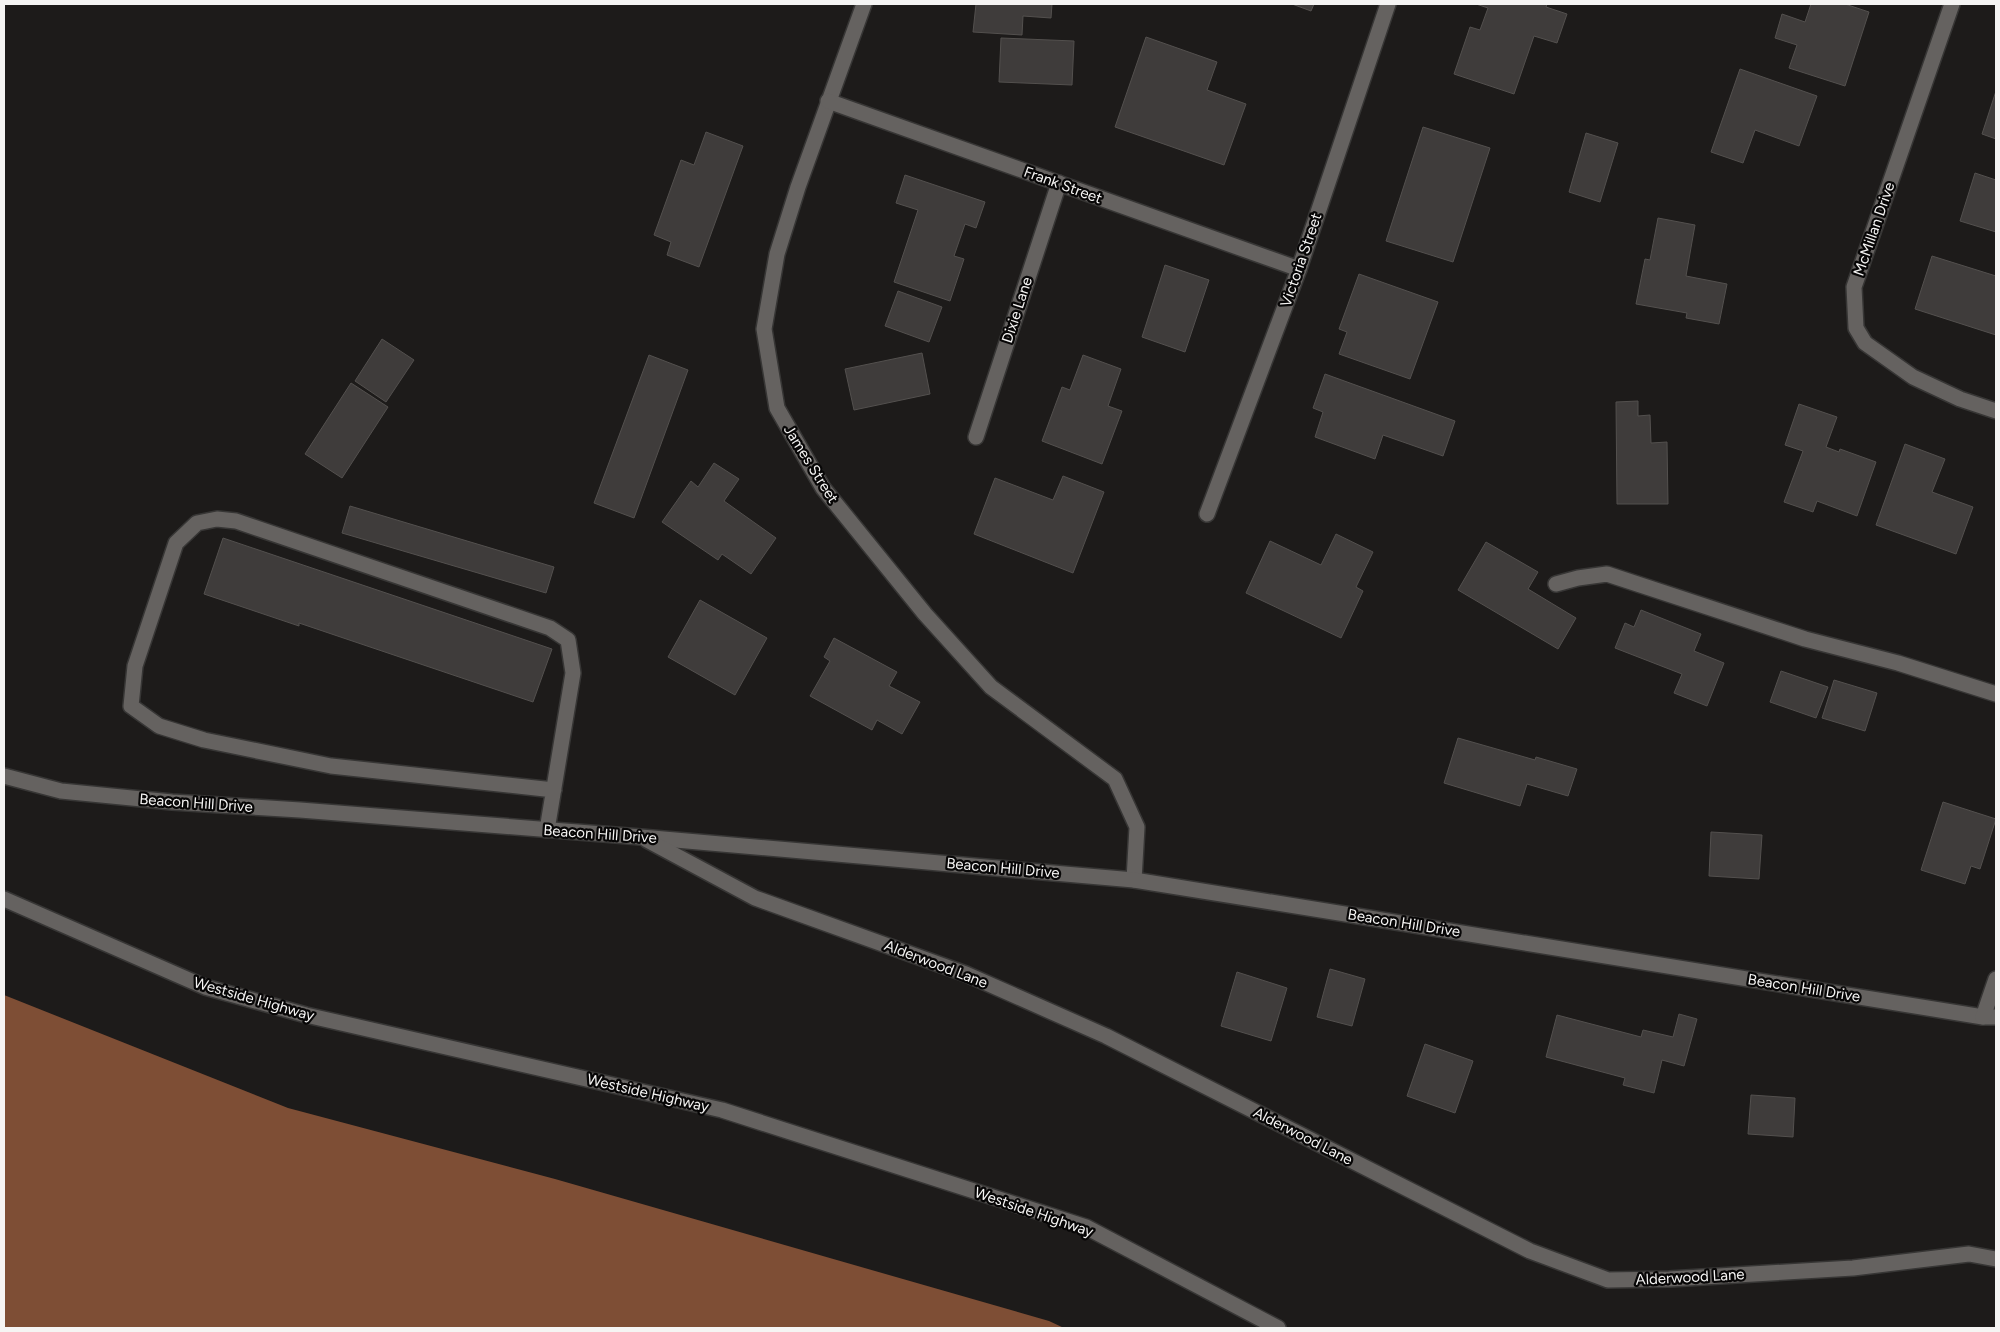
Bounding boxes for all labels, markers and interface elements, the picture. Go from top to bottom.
street label: Frank Street [1021,163,1105,208]
street label: McMillan Drive [1850,180,1898,278]
street label: Victoria Street [1276,210,1326,309]
street label: Dixie Lane [998,275,1036,345]
street label: James Street [780,421,842,507]
street label: Beacon Hill Drive [139,790,253,816]
street label: Beacon Hill Drive [543,821,657,847]
street label: Beacon Hill Drive [946,854,1060,882]
street label: Beacon Hill Drive [1346,905,1462,941]
street label: Alderwood Lane [882,936,990,992]
street label: Beacon Hill Drive [1746,970,1862,1006]
street label: Westside Highway [192,973,316,1025]
street label: Westside Highway [585,1070,711,1116]
street label: Alderwood Lane [1250,1103,1356,1169]
street label: Westside Highway [972,1183,1096,1241]
street label: Alderwood Lane [1635,1265,1745,1289]

